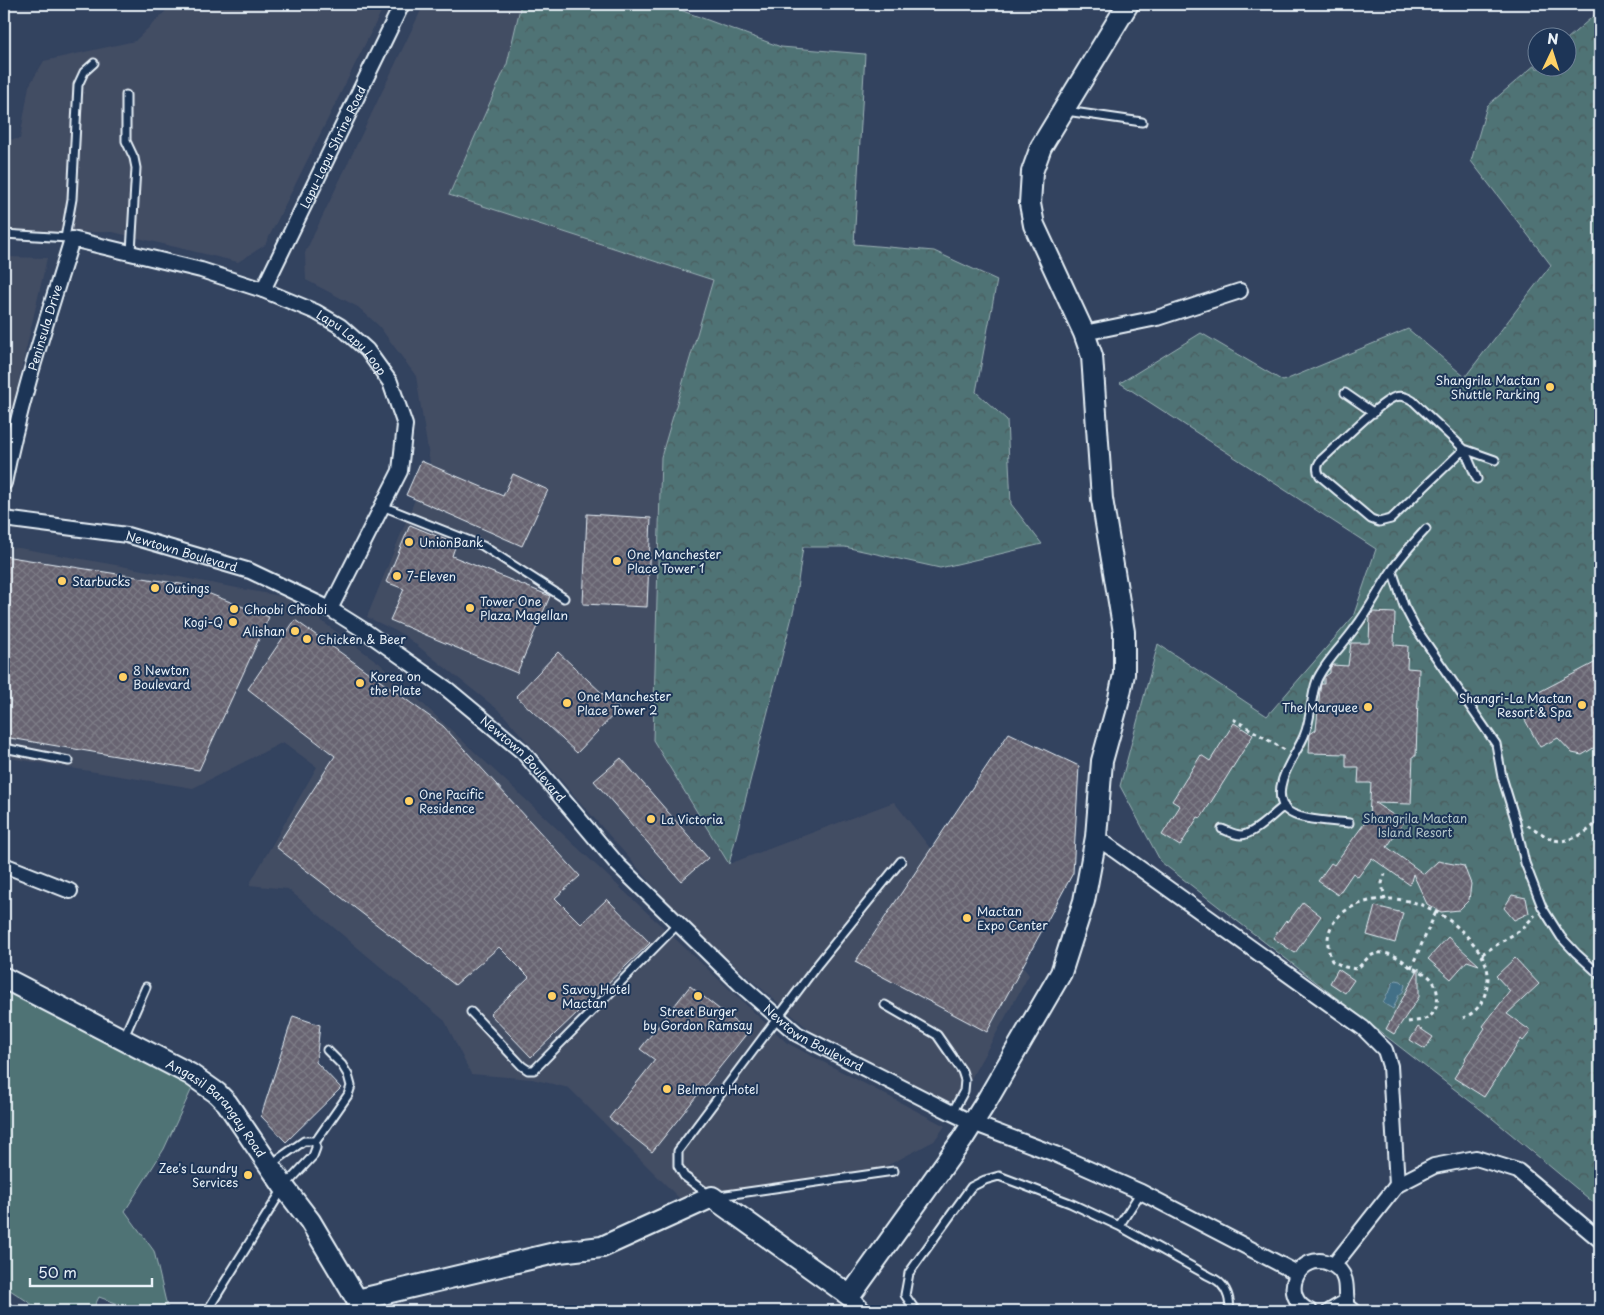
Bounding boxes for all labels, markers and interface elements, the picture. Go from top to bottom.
north arrow [1526,28,1576,78]
text: N [1547,28,1559,49]
street label: Lapu-Lapu Shrine Road [295,83,370,211]
street label: Peninsula Drive [23,282,66,373]
street label: Lapu Lapu Loop [313,305,391,379]
place label: Shangrila Mactan Shuttle Parking [1436,371,1540,403]
marker: Shangrila Mactan Shuttle Parking [1544,381,1556,393]
street label: Newtown Boulevard [124,526,240,576]
place label: UnionBank [419,533,483,551]
marker: UnionBank [403,536,415,548]
place label: One Manchester Place Tower 1 [627,545,722,577]
marker: One Manchester Place Tower 1 [611,555,623,567]
place label: 7-Eleven [407,567,456,585]
marker: 7-Eleven [391,570,403,582]
place label: Starbucks [72,572,131,590]
marker: Starbucks [56,575,68,587]
place label: Outings [165,579,210,597]
marker: Outings [149,582,161,594]
place label: Tower One Plaza Magellan [480,592,568,624]
place label: Choobi Choobi [244,600,327,618]
marker: Tower One Plaza Magellan [464,602,476,614]
marker: Choobi Choobi [228,603,240,615]
place label: Kogi-Q [184,613,223,631]
marker: Kogi-Q [227,616,239,628]
place label: Alishan [242,622,285,640]
marker: Alishan [289,625,301,637]
place label: Chicken & Beer [317,630,406,648]
marker: Chicken & Beer [301,633,313,645]
place label: 8 Newton Boulevard [133,661,191,693]
place label: Korea on the Plate [370,667,421,699]
marker: 8 Newton Boulevard [117,671,129,683]
marker: Korea on the Plate [354,677,366,689]
place label: One Manchester Place Tower 2 [577,687,672,719]
place label: Shangri-La Mactan Resort & Spa [1459,689,1573,721]
marker: One Manchester Place Tower 2 [561,697,573,709]
place label: The Marquee [1282,698,1358,716]
marker: Shangri-La Mactan Resort & Spa [1576,699,1588,711]
marker: The Marquee [1362,701,1374,713]
street label: Newtown Boulevard [476,711,571,806]
place label: One Pacific Residence [419,785,484,817]
marker: One Pacific Residence [403,795,415,807]
park label: Shangrila Mactan Island Resort [1363,809,1467,841]
place label: La Victoria [661,810,724,828]
marker: La Victoria [645,813,657,825]
place label: Mactan Expo Center [977,902,1048,934]
marker: Mactan Expo Center [961,912,973,924]
place label: Savoy Hotel Mactan [562,980,630,1012]
marker: Savoy Hotel Mactan [546,990,558,1002]
marker: Street Burger by Gordon Ramsay [692,990,704,1002]
street label: Newtown Boulevard [760,1000,867,1076]
place label: Street Burger by Gordon Ramsay [643,1002,753,1034]
street label: Angasil Barangay Road [163,1054,270,1161]
place label: Belmont Hotel [677,1080,759,1098]
marker: Belmont Hotel [661,1083,673,1095]
place label: Zee's Laundry Services [159,1159,238,1191]
marker: Zee's Laundry Services [242,1169,254,1181]
scale bar [30,1255,152,1287]
text: 50 m [38,1260,77,1283]

